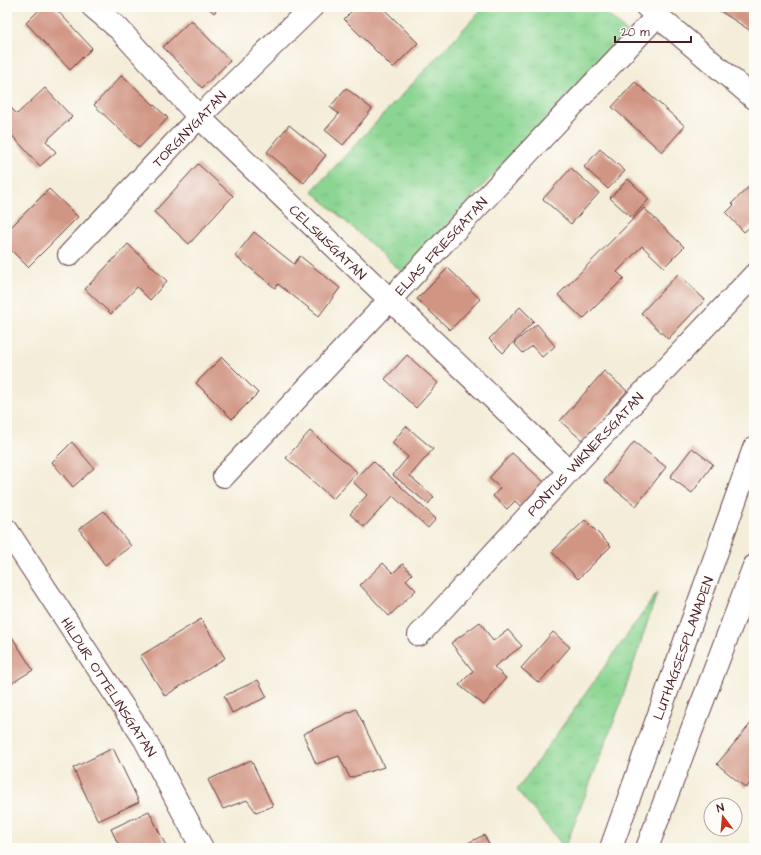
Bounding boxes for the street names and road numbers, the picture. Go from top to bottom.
street label: TORGNYGATAN [148,87,232,172]
street label: ELIAS FRIESGATAN [391,193,493,300]
street label: CELSIUSGATAN [284,200,371,285]
street label: PONTUS WIKNERSGATAN [523,388,649,521]
street label: LUTHAGSESPLANADEN [649,574,719,723]
street label: HILDUR OTTELINSGATAN [55,614,161,761]

